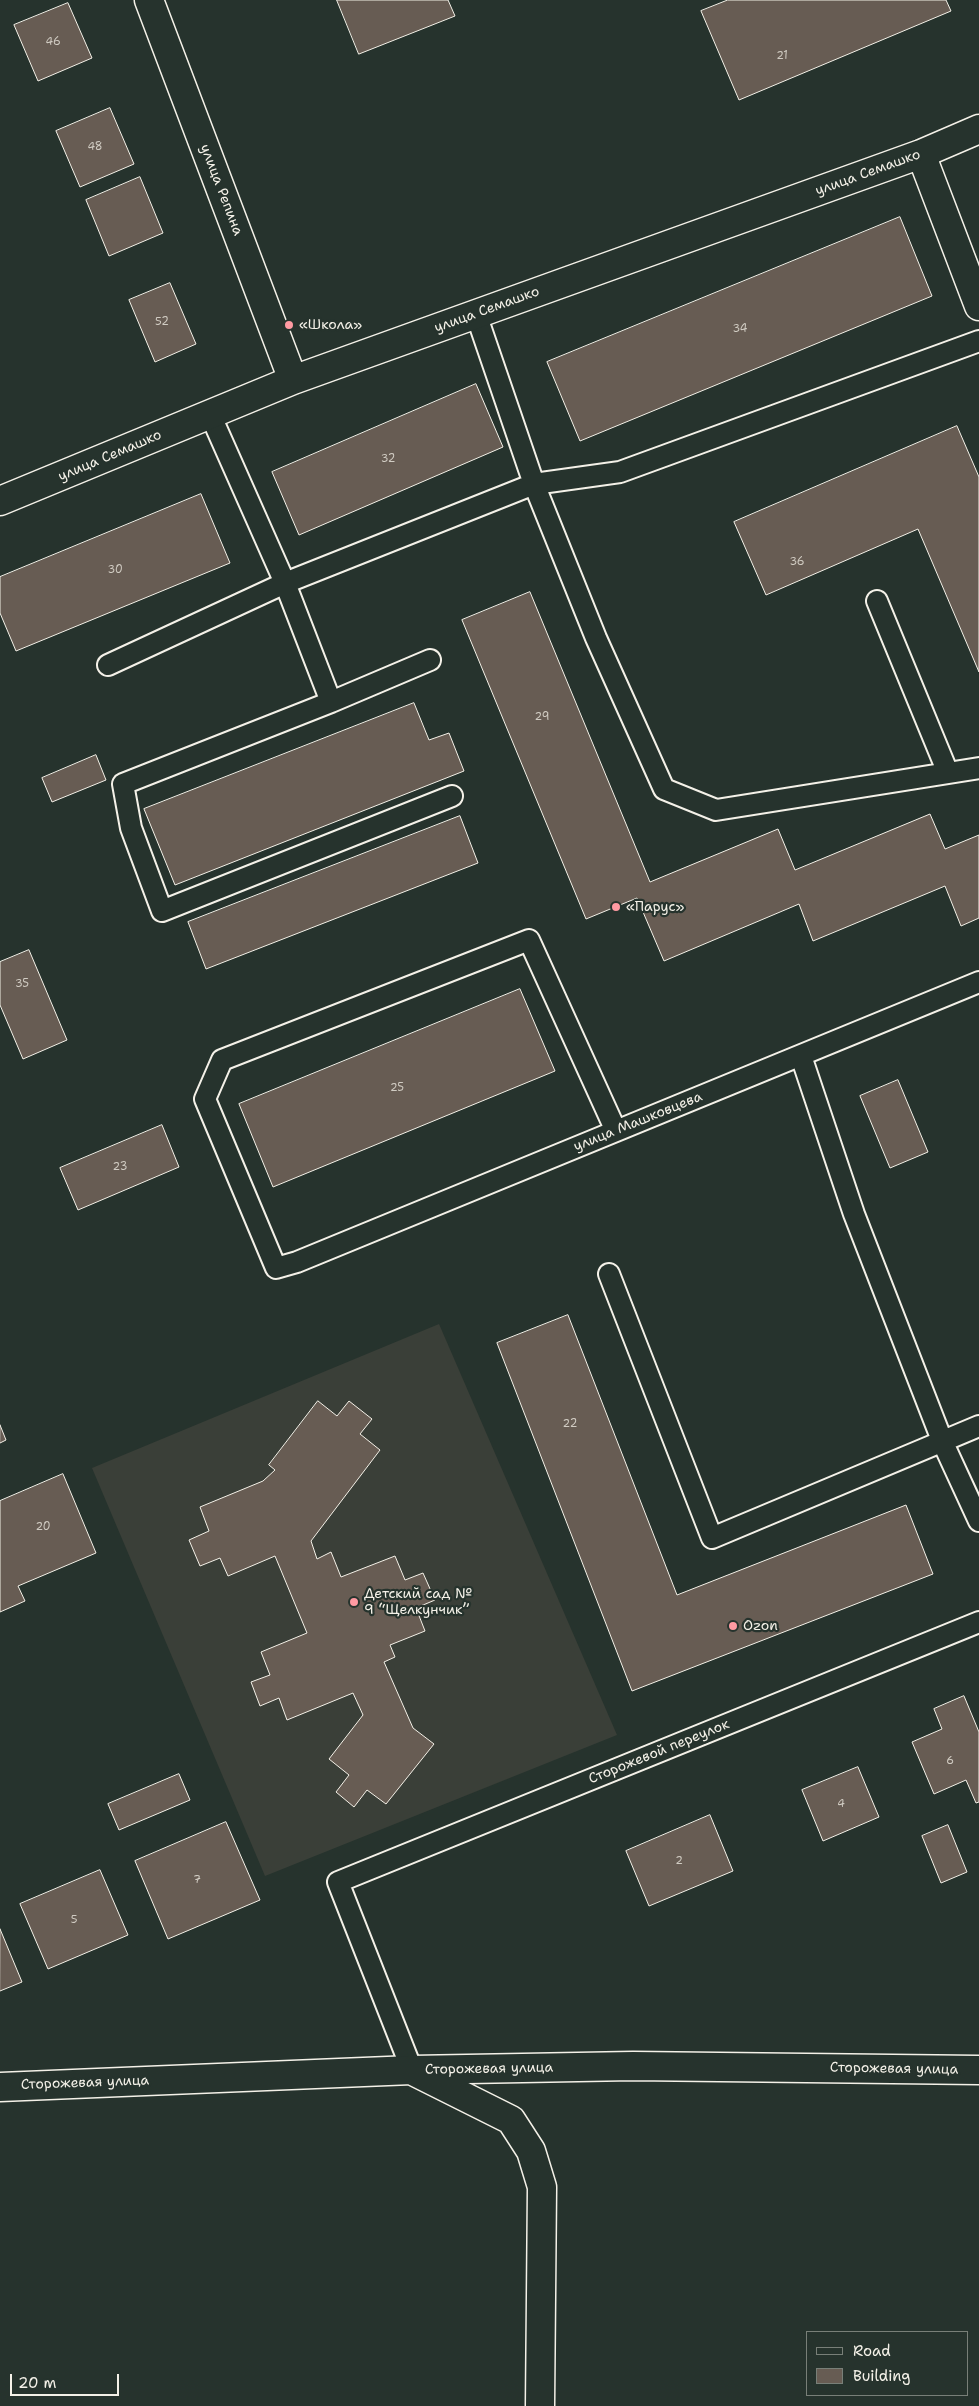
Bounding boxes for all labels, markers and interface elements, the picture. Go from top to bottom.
house number: 46 [45,35,61,49]
house number: 21 [776,49,788,63]
house number: 48 [87,140,103,154]
street label: улица Репина [196,142,246,238]
street label: улица Семашко [813,146,923,200]
street label: улица Семашко [432,283,542,337]
house number: 52 [155,315,169,329]
place label: «Школа» [299,317,362,333]
marker: «Школа» [283,319,295,331]
house number: 34 [733,322,747,336]
street label: улица Семашко [56,427,164,485]
house number: 32 [381,452,395,466]
house number: 36 [789,555,805,569]
house number: 30 [107,563,123,577]
house number: 29 [535,710,549,724]
place label: «Парус» [626,899,684,915]
marker: «Парус» [610,901,622,913]
house number: 35 [15,977,29,991]
house number: 25 [390,1081,404,1095]
street label: улица Машковцева [571,1088,705,1156]
house number: 23 [113,1160,127,1174]
house number: 22 [563,1417,577,1431]
house number: 20 [35,1520,51,1534]
place label: Детский сад № 9 “Щелкунчик” [364,1586,472,1618]
marker: Детский сад № 9 “Щелкунчик” [348,1596,360,1608]
place label: Ozon [743,1618,778,1634]
marker: Ozon [727,1620,739,1632]
street label: Сторожевой переулок [586,1716,732,1788]
house number: 6 [946,1754,954,1768]
house number: 4 [837,1797,845,1811]
house number: 2 [675,1854,683,1868]
house number: 7 [193,1873,201,1887]
house number: 5 [71,1913,77,1927]
street label: Сторожевая улица [425,2059,553,2079]
street label: Сторожевая улица [830,2059,958,2079]
street label: Сторожевая улица [21,2072,149,2094]
legend [806,2331,969,2396]
text: Road [853,2341,891,2361]
scale bar [12,2364,121,2396]
text: Building [853,2366,910,2386]
text: 20 m [18,2373,57,2393]

